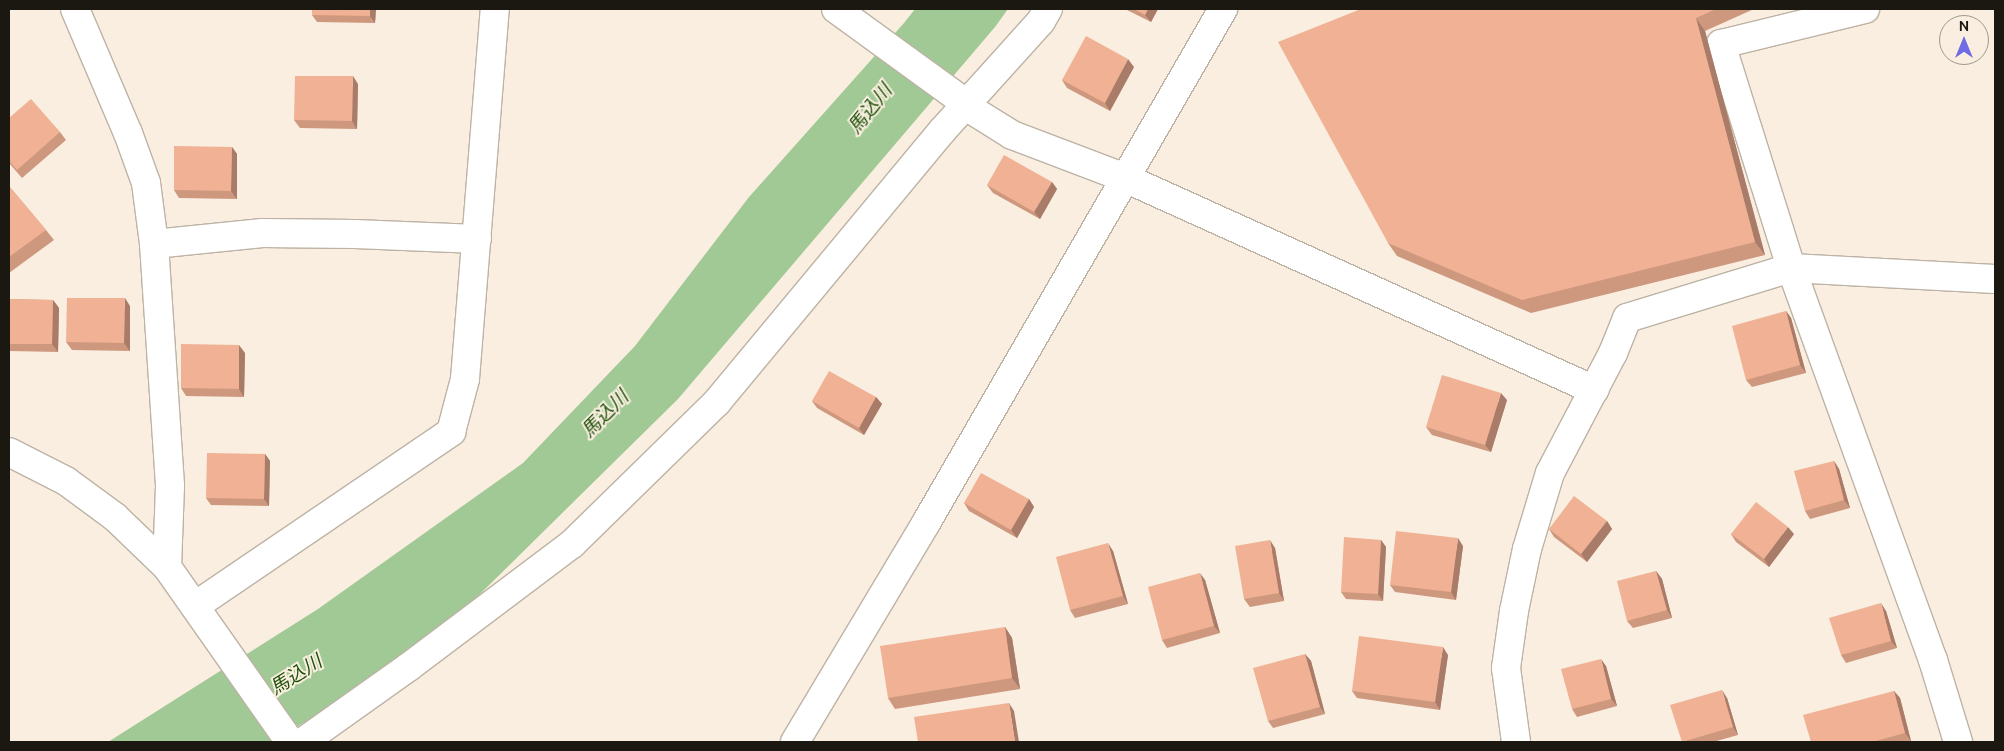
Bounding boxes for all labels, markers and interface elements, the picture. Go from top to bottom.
north arrow [1939,15,1989,65]
text: N [1959,18,1969,34]
water label: 馬込川 [843,80,897,138]
water label: 馬込川 [577,386,633,442]
water label: 馬込川 [266,650,326,700]

